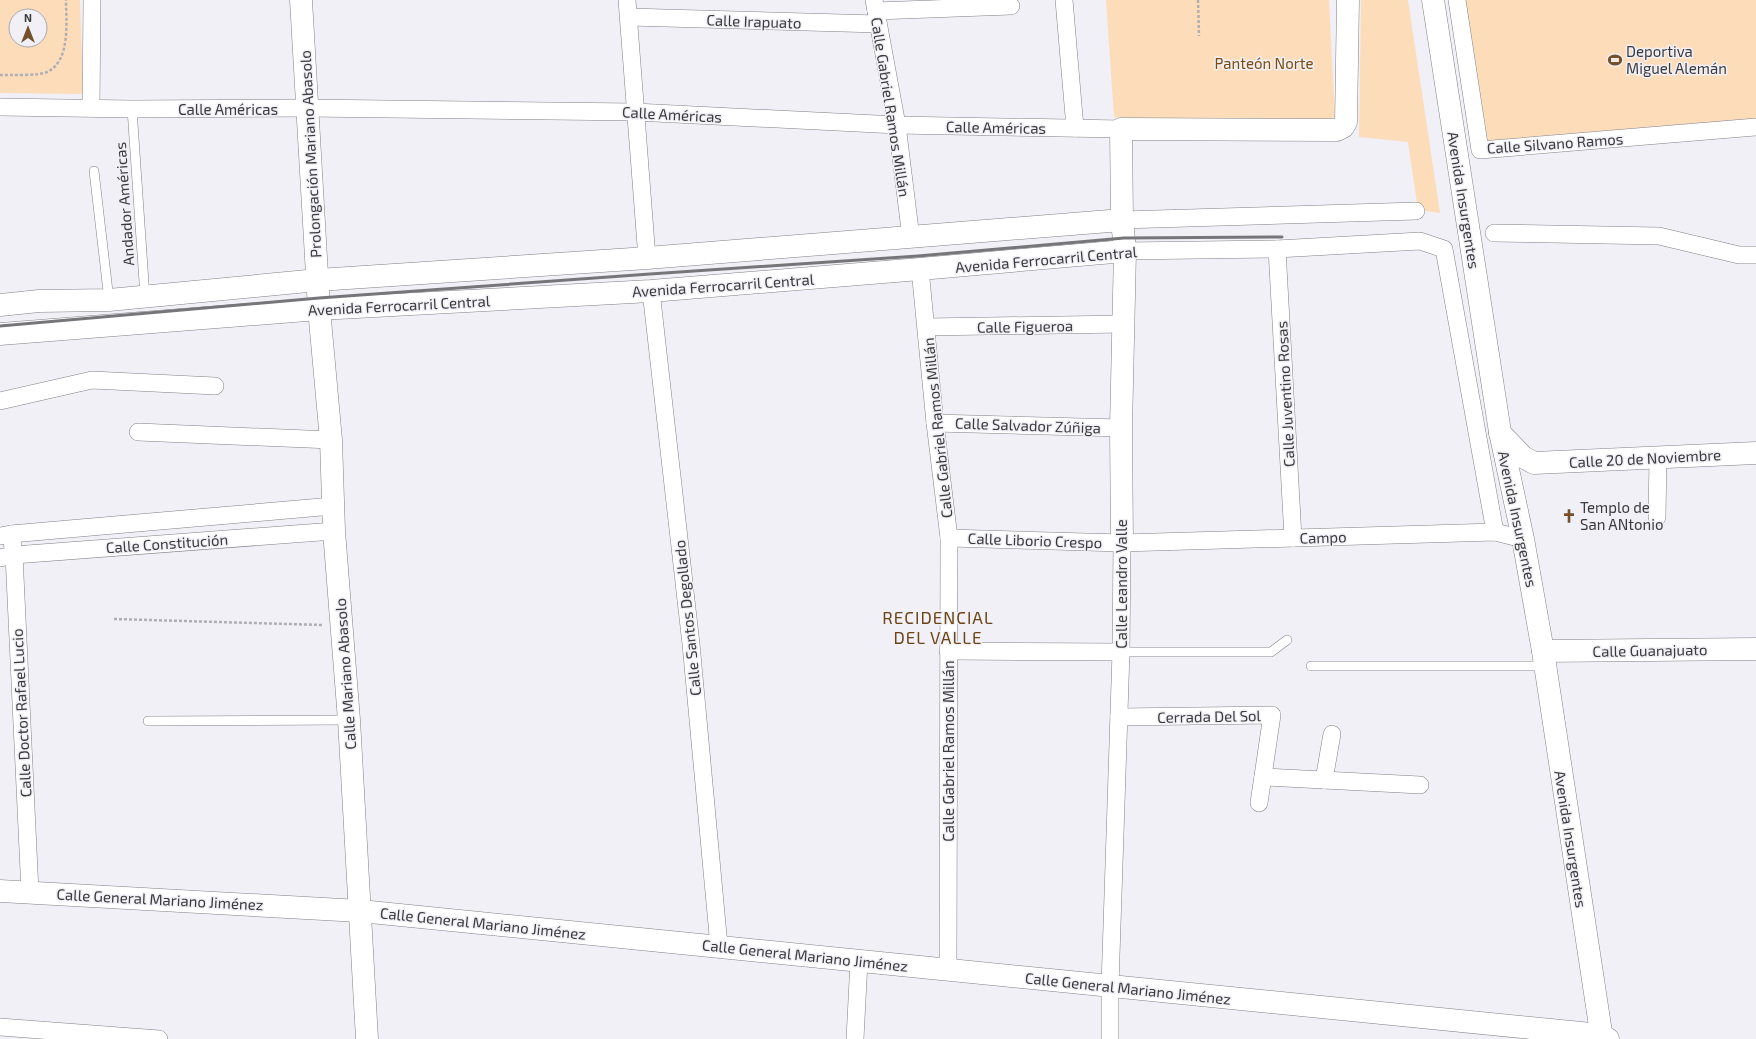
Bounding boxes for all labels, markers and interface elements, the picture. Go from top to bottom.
north arrow [8,8,48,48]
street label: Calle Irapuato [706,10,802,32]
text: N [24,11,32,24]
street label: Calle Gabriel Ramos Millán [868,16,914,198]
place label: Deportiva Miguel Alemán [1626,42,1727,77]
street label: Prolongación Mariano Abasolo [296,50,324,258]
sports icon: Deportiva Miguel Alemán [1607,52,1623,68]
park label: Panteón Norte [1215,54,1313,72]
street label: Calle Américas [178,100,278,118]
street label: Calle Américas [622,102,722,126]
street label: Calle Américas [946,117,1046,137]
street label: Calle Silvano Ramos [1486,129,1624,157]
street label: Avenida Insurgentes [1444,130,1484,270]
street label: Andador Américas [111,141,137,267]
street label: Avenida Ferrocarril Central [954,242,1138,276]
street label: Avenida Ferrocarril Central [631,270,815,300]
street label: Avenida Ferrocarril Central [308,291,491,319]
street label: Calle Figueroa [977,316,1073,336]
street label: Calle Juventino Rosas [1272,320,1298,468]
street label: Calle Gabriel Ramos Millán [919,337,955,519]
street label: Calle Salvador Zúñiga [955,413,1101,437]
street label: Calle 20 de Noviembre [1569,445,1721,471]
street label: Avenida Insurgentes [1495,449,1541,589]
place label: Templo de San ANtonio [1580,498,1663,533]
church icon: Templo de San ANtonio [1561,508,1577,524]
street label: Calle Leandro Valle [1112,519,1130,649]
street label: Campo [1299,527,1347,547]
street label: Calle Liborio Crespo [967,529,1103,551]
street label: Calle Constitución [105,530,229,556]
street label: Calle Santos Degollado [670,539,704,697]
street label: Calle Mariano Abasolo [331,598,359,750]
district label: RECIDENCIAL DEL VALLE [882,607,994,647]
street label: Calle Doctor Rafael Lucio [8,628,34,798]
street label: Calle Guanajuato [1592,640,1708,661]
street label: Calle Gabriel Ramos Millán [939,660,957,842]
street label: Cerrada Del Sol [1157,706,1262,726]
street label: Avenida Insurgentes [1551,769,1591,909]
street label: Calle General Mariano Jiménez [56,885,264,913]
street label: Calle General Mariano Jiménez [379,903,587,943]
street label: Calle General Mariano Jiménez [701,935,909,975]
street label: Calle General Mariano Jiménez [1024,968,1232,1008]

